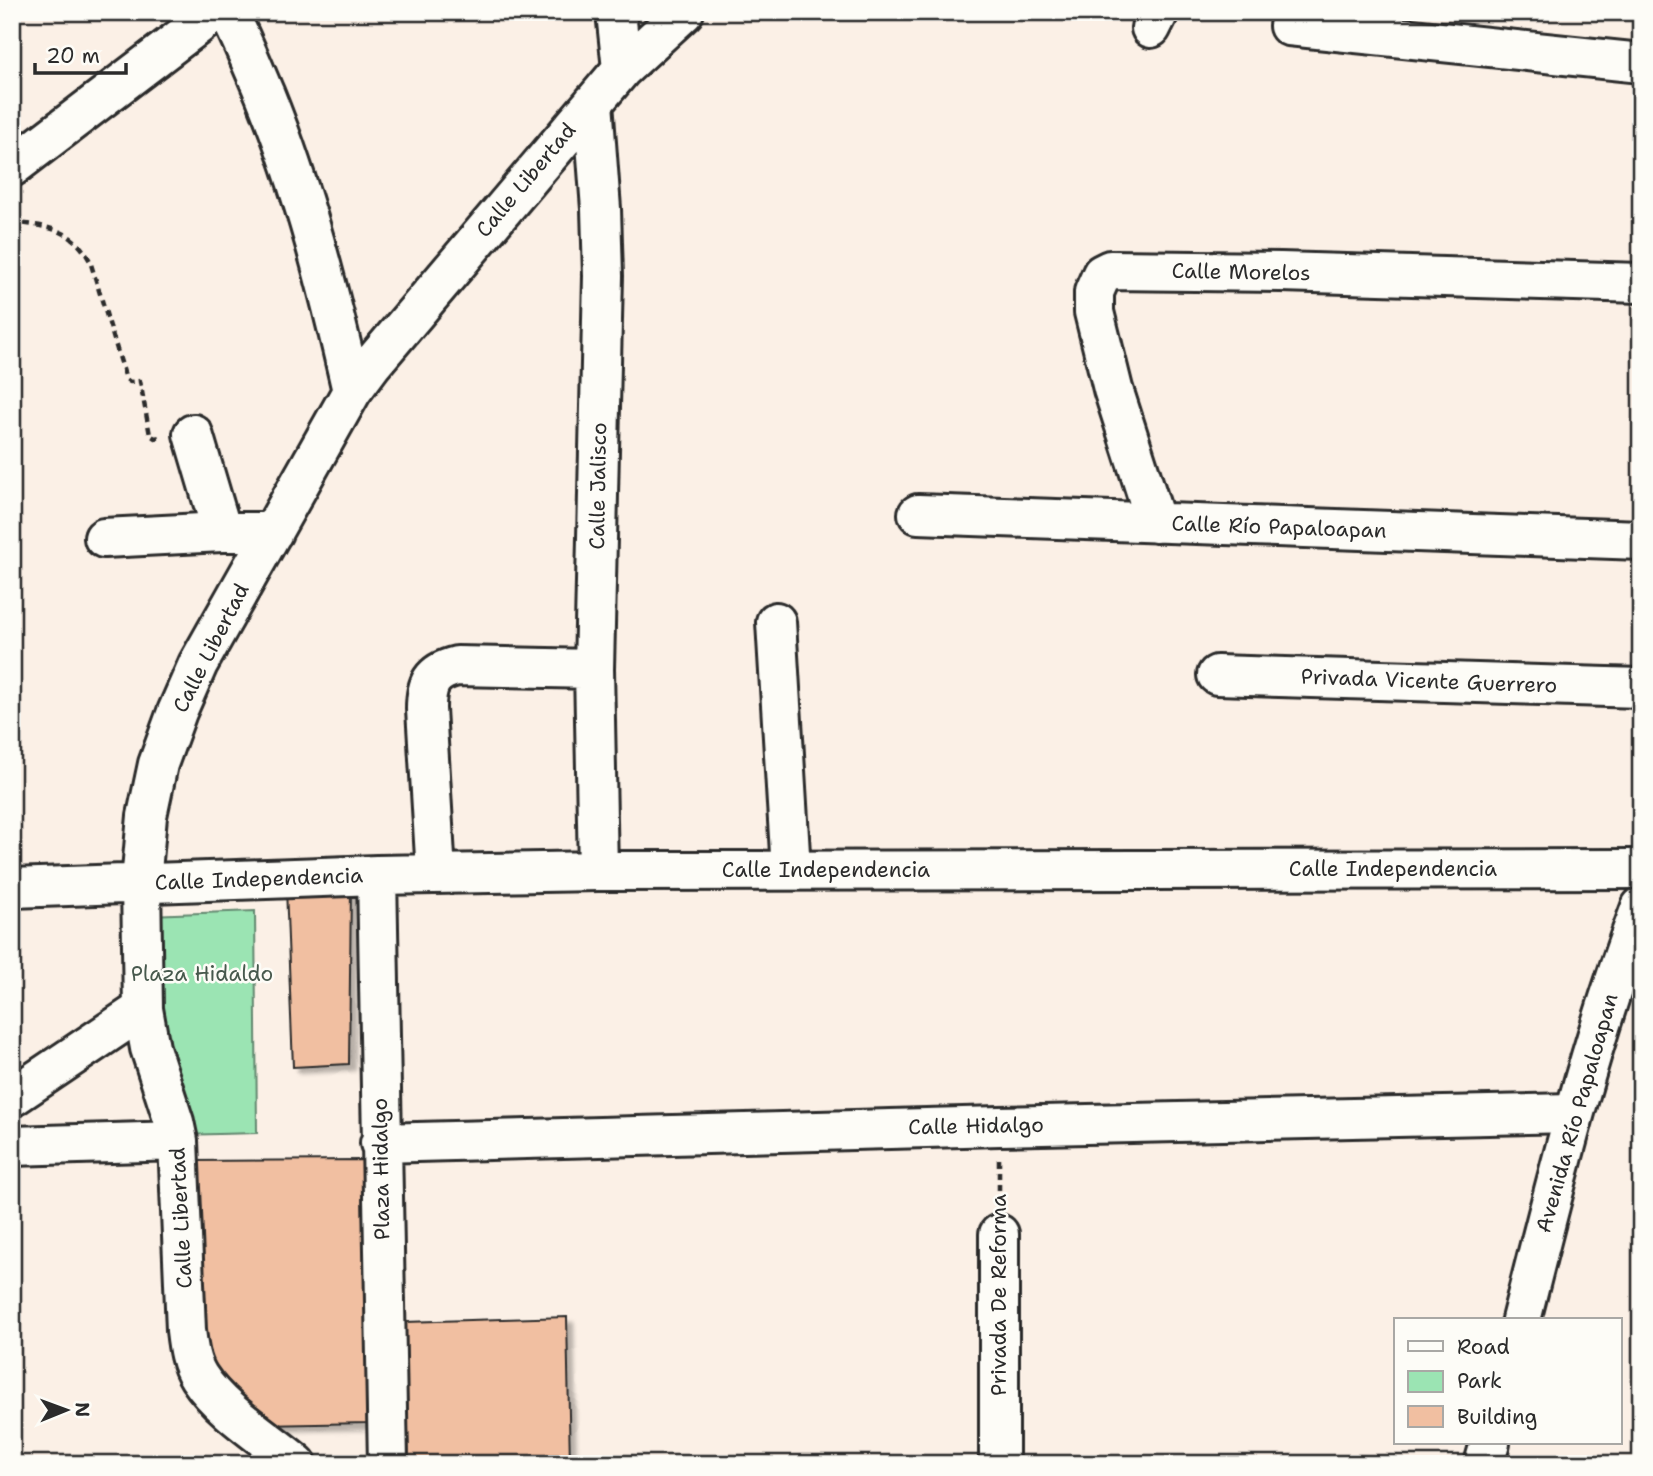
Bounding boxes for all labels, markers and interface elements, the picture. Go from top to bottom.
scale bar [35,32,126,76]
text: 20 m [46,42,100,70]
street label: Calle Libertad [470,117,582,243]
street label: Calle Morelos [1171,257,1311,287]
street label: Calle Jalisco [583,422,613,550]
street label: Calle Río Papaloapan [1171,509,1387,545]
street label: Calle Libertad [166,579,256,717]
street label: Privada Vicente Guerrero [1300,663,1558,699]
street label: Calle Independencia [1289,855,1497,883]
street label: Calle Independencia [722,856,930,884]
street label: Calle Independencia [154,861,364,897]
park label: Plaza Hidaldo [131,960,273,988]
street label: Avenida Río Papaloapan [1529,990,1625,1236]
street label: Plaza Hidalgo [366,1098,396,1240]
street label: Calle Hidalgo [908,1111,1044,1141]
street label: Calle Libertad [163,1147,199,1289]
street label: Privada De Reforma [985,1194,1013,1396]
legend [1394,1318,1622,1444]
text: Road [1457,1333,1510,1361]
text: Park [1457,1367,1502,1395]
north arrow [32,1374,102,1444]
text: N [70,1402,95,1417]
text: Building [1457,1403,1537,1431]

